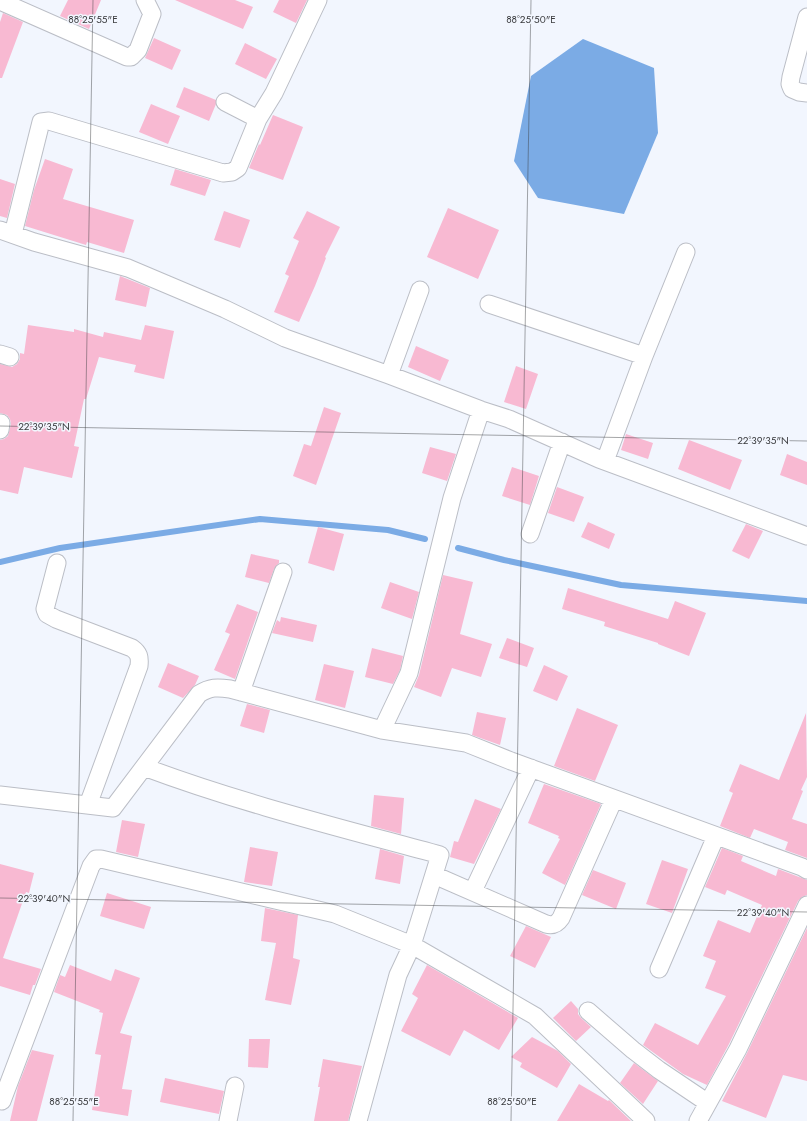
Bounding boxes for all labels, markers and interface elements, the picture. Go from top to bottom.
text: 88°25'55"E [68,12,118,27]
text: 88°25'50"E [506,12,556,27]
text: 22°39'35"N [18,419,70,434]
text: 22°39'35"N [737,433,789,448]
text: 22°39'40"N [18,891,70,906]
text: 22°39'40"N [737,905,789,920]
text: 88°25'55"E [49,1094,99,1109]
text: 88°25'50"E [487,1094,537,1109]

